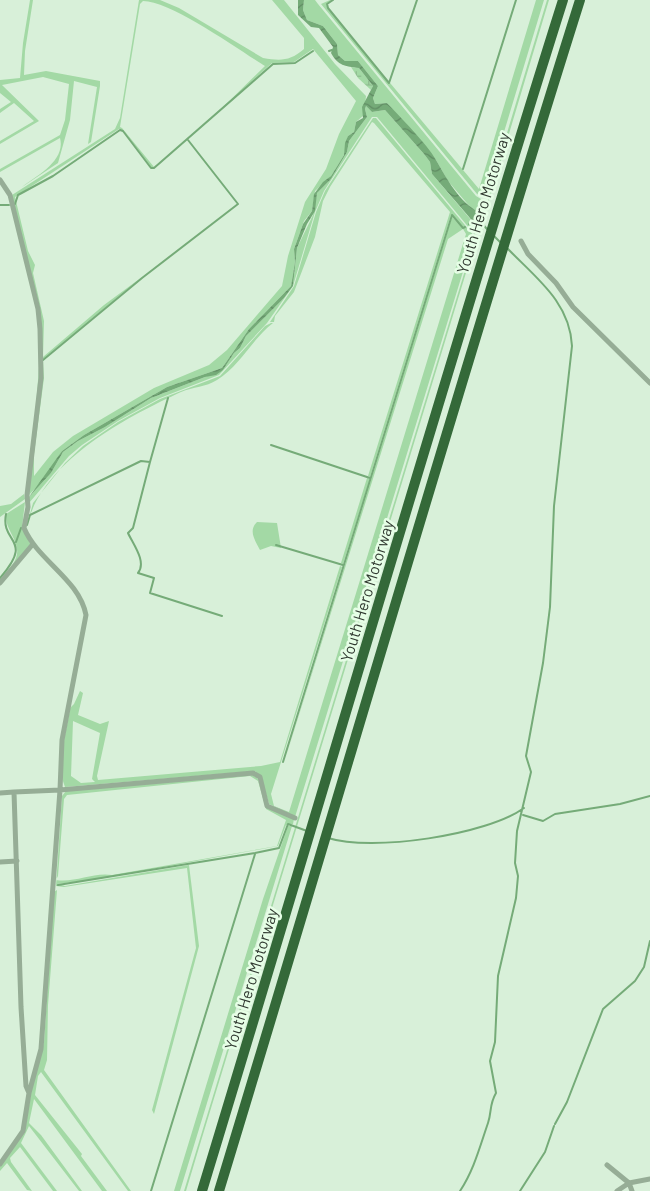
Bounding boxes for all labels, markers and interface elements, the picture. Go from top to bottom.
street label: Youth Hero Motorway [452,129,513,276]
street label: Youth Hero Motorway [336,517,397,664]
street label: Youth Hero Motorway [220,905,281,1052]

